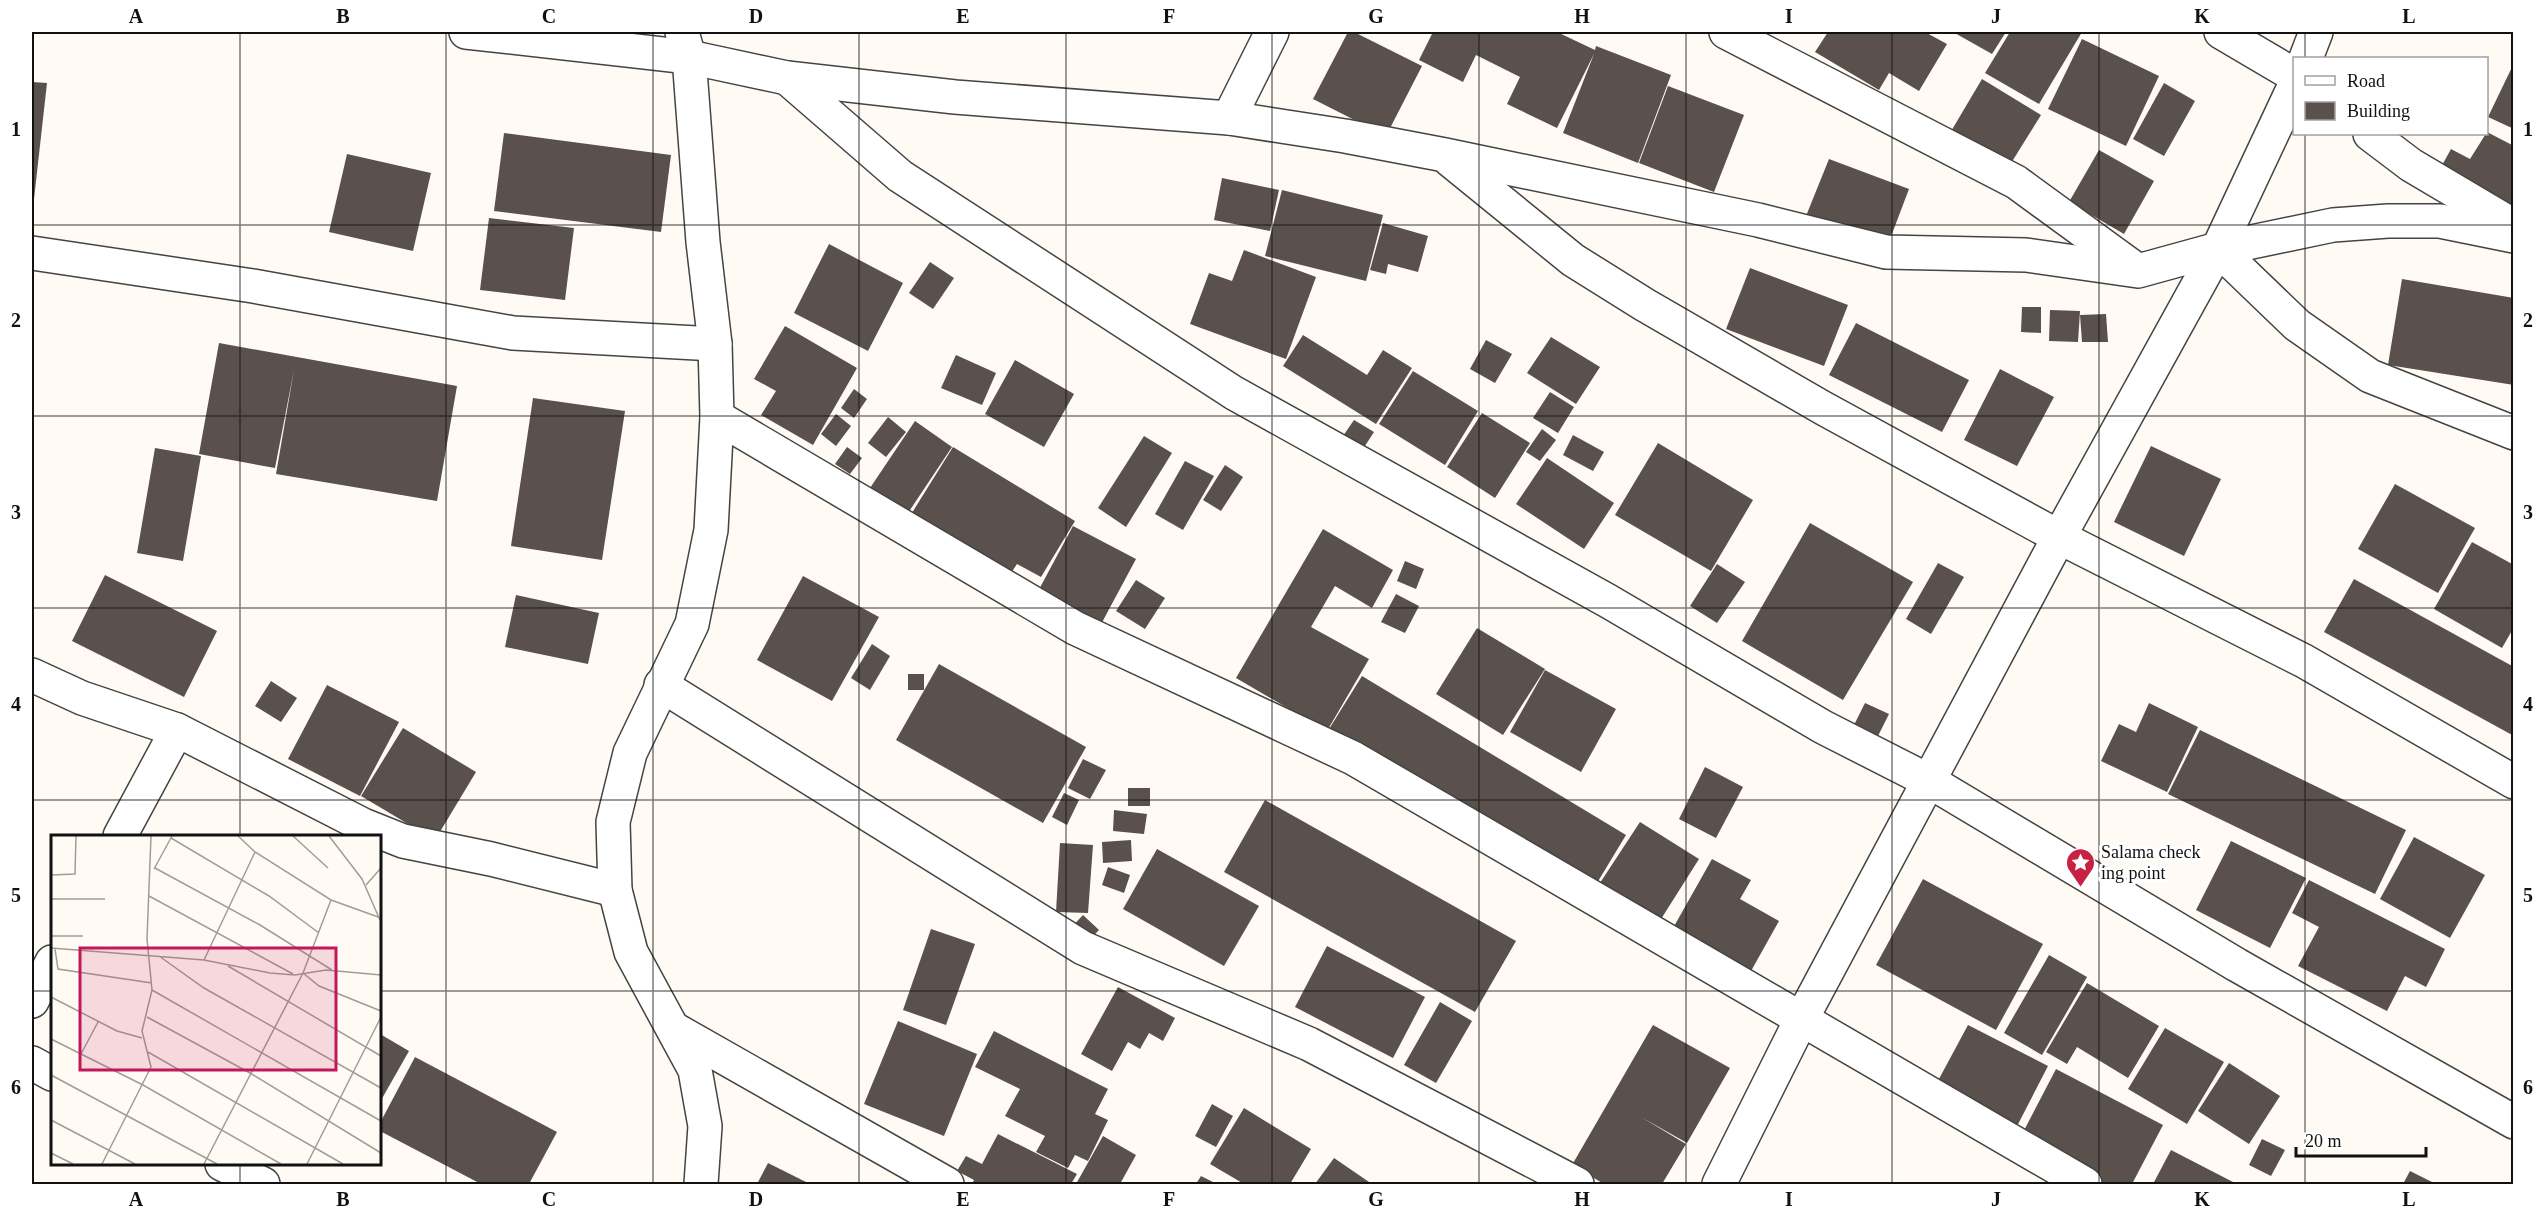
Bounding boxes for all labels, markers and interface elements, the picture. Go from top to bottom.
text: A [129,5,144,27]
text: B [336,5,350,27]
text: C [542,5,556,27]
text: D [749,5,763,27]
text: E [956,5,970,27]
text: F [1163,5,1175,27]
text: G [1368,5,1384,27]
text: H [1574,5,1590,27]
text: I [1785,5,1793,27]
text: J [1991,5,2001,27]
text: K [2194,5,2210,27]
text: L [2402,5,2416,27]
legend [2293,57,2488,135]
text: Road [2347,71,2385,91]
text: Building [2347,101,2410,121]
text: 1 [11,118,21,140]
text: 1 [2523,118,2533,140]
text: 2 [11,309,21,331]
text: 2 [2523,309,2533,331]
text: 3 [11,501,21,523]
text: 3 [2523,501,2533,523]
text: 4 [11,693,21,715]
text: 4 [2523,693,2533,715]
inset map [51,835,381,1165]
place label: Salama check ing point [2101,842,2200,883]
place icon: Salama check ing point [2064,846,2096,888]
text: 5 [11,884,21,906]
text: 5 [2523,884,2533,906]
text: 6 [11,1076,21,1098]
text: 6 [2523,1076,2533,1098]
scale bar [2296,1120,2426,1158]
text: 20 m [2305,1131,2342,1151]
text: A [129,1188,144,1210]
text: B [336,1188,350,1210]
text: C [542,1188,556,1210]
text: D [749,1188,763,1210]
text: E [956,1188,970,1210]
text: F [1163,1188,1175,1210]
text: G [1368,1188,1384,1210]
text: H [1574,1188,1590,1210]
text: I [1785,1188,1793,1210]
text: J [1991,1188,2001,1210]
text: K [2194,1188,2210,1210]
text: L [2402,1188,2416,1210]

